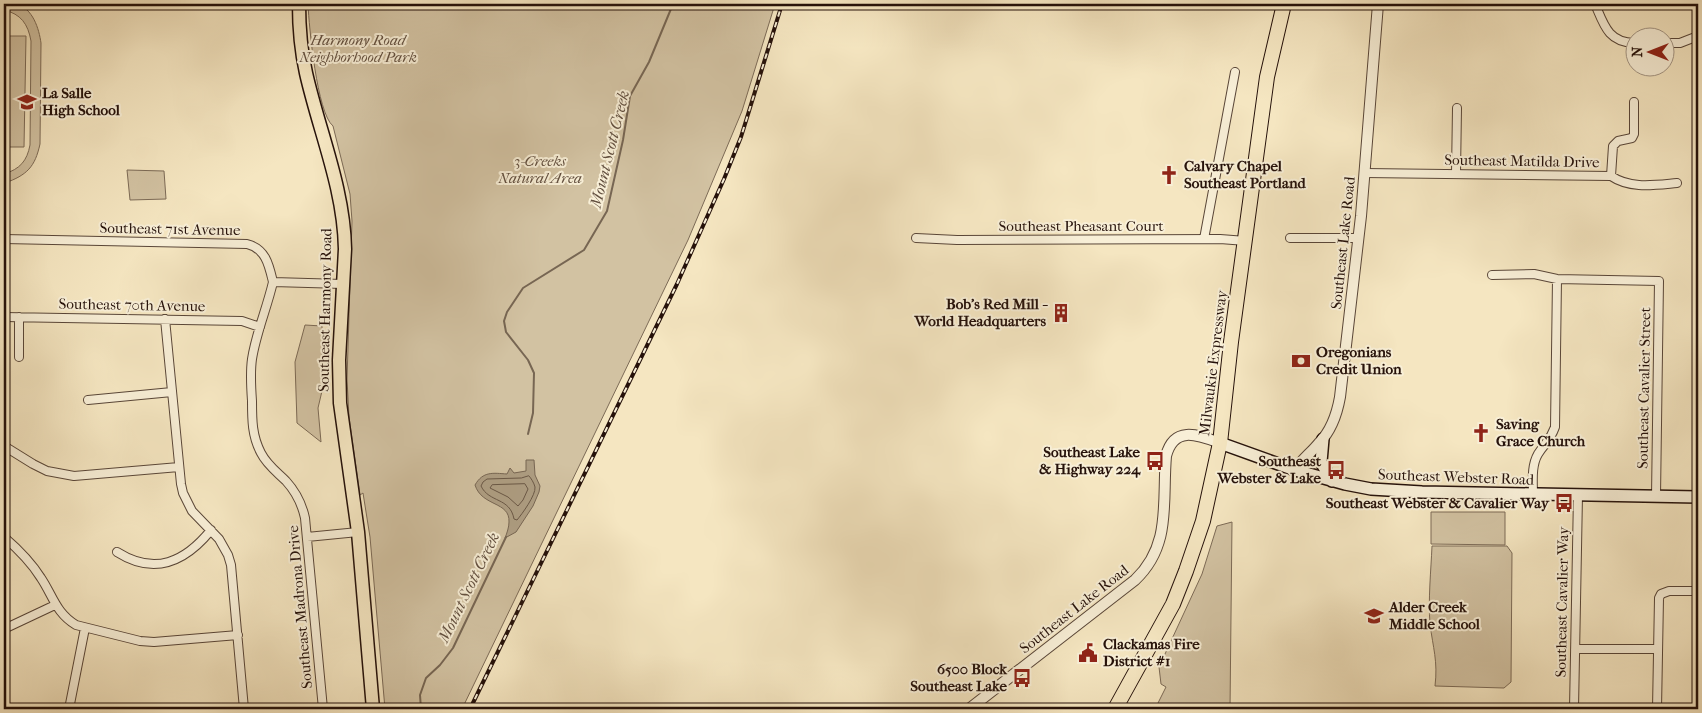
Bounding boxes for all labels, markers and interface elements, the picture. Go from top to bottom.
north arrow [1624,28,1674,78]
park label: Harmony Road Neighborhood Park [298,31,417,66]
text: N [1629,46,1646,57]
place label: La Salle High School [42,84,121,119]
water label: Mount Scott Creek [586,89,633,211]
school or university icon: La Salle High School [16,91,38,113]
street label: Southeast Matilda Drive [1444,151,1600,171]
park label: 3-Creeks Natural Area [497,152,582,187]
place label: Calvary Chapel Southeast Portland [1184,157,1307,192]
church icon: Calvary Chapel Southeast Portland [1158,164,1180,186]
street label: Southeast Lake Road [1327,175,1359,310]
street label: Southeast Pheasant Court [998,217,1164,235]
street label: Southeast 71st Avenue [99,219,241,239]
street label: Southeast Harmony Road [315,227,335,392]
street label: Milwaukie Expressway [1195,288,1231,437]
street label: Southeast 70th Avenue [59,295,206,315]
place label: Bob's Red Mill - World Headquarters [914,295,1048,330]
building icon: Bob's Red Mill - World Headquarters [1050,302,1072,324]
street label: Southeast Cavalier Street [1634,306,1654,469]
place label: Oregonians Credit Union [1316,343,1402,378]
bank icon: Oregonians Credit Union [1290,350,1312,372]
place label: Saving Grace Church [1496,415,1586,450]
church icon: Saving Grace Church [1470,422,1492,444]
place label: Southeast Lake & Highway 224 [1039,443,1141,478]
bus stop icon: Southeast Lake & Highway 224 [1144,450,1166,472]
place label: Southeast Webster & Lake [1217,452,1322,487]
bus stop icon: Southeast Webster & Lake [1325,459,1347,481]
street label: Southeast Webster Road [1378,465,1535,489]
bus stop icon: Southeast Webster & Cavalier Way [1553,492,1575,514]
place label: Southeast Webster & Cavalier Way [1326,494,1550,512]
street label: Southeast Madrona Drive [284,524,316,689]
street label: Southeast Cavalier Way [1552,525,1572,678]
water label: Mount Scott Creek [433,529,503,646]
street label: Southeast Lake Road [1016,560,1133,657]
place label: Alder Creek Middle School [1388,598,1481,633]
school or university icon: Alder Creek Middle School [1363,605,1385,627]
place label: Clackamas Fire District #1 [1103,635,1200,670]
public building icon: Clackamas Fire District #1 [1077,642,1099,664]
place label: 6500 Block Southeast Lake [910,660,1008,695]
bus stop icon: 6500 Block Southeast Lake [1011,667,1033,689]

